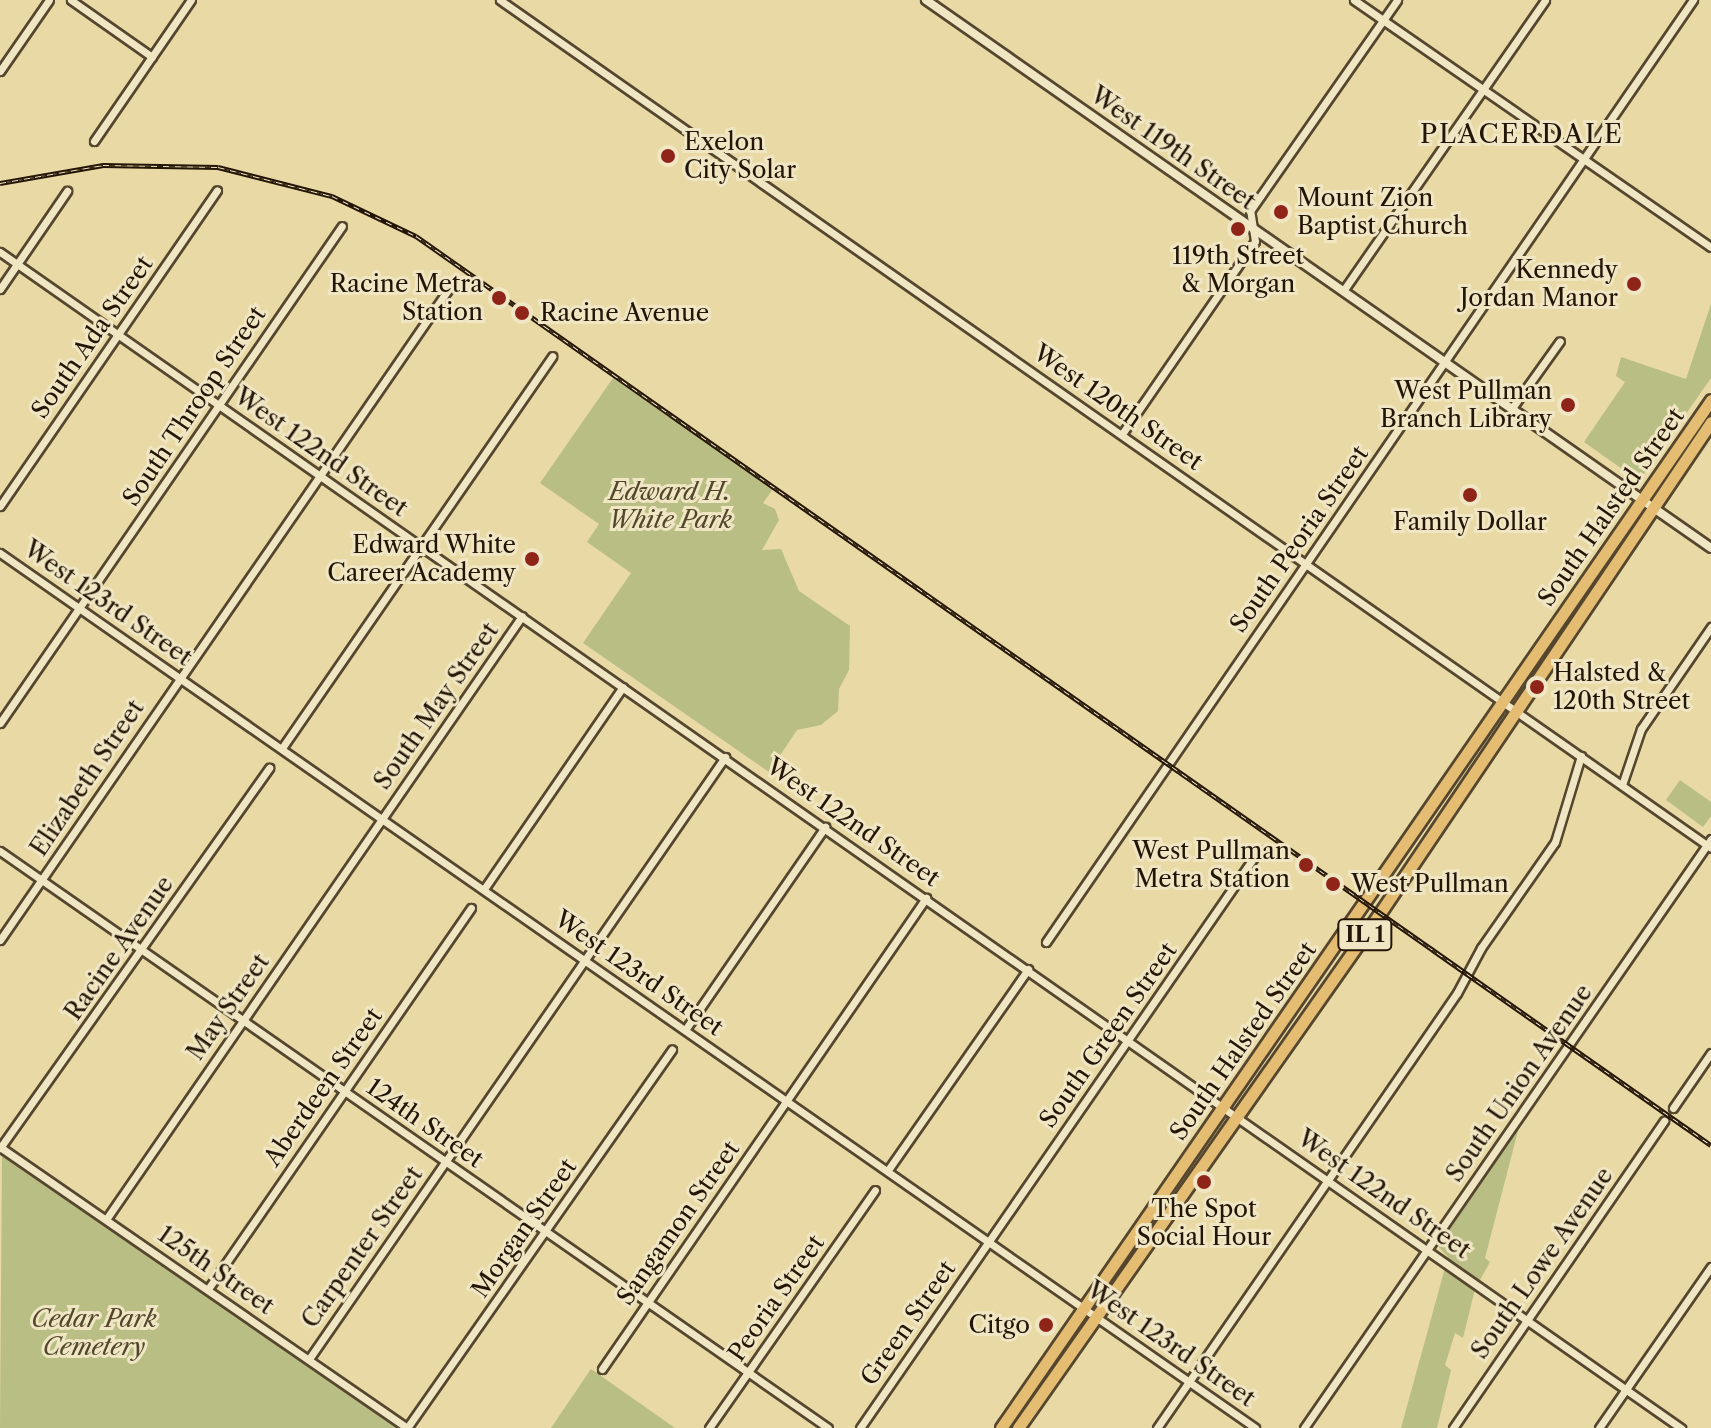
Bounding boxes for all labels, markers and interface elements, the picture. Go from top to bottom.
street label: West 119th Street [1085,80,1261,216]
district label: PLACERDALE [1420,119,1624,151]
place label: Exelon City Solar [684,128,797,184]
marker: Exelon City Solar [659,147,677,165]
place label: Mount Zion Baptist Church [1297,184,1468,240]
marker: Mount Zion Baptist Church [1272,203,1290,221]
marker: 119th Street & Morgan [1229,220,1247,238]
place label: 119th Street & Morgan [1172,242,1304,298]
street label: South Ada Street [25,250,159,424]
place label: Kennedy Jordan Manor [1460,256,1618,312]
place label: Racine Metra Station [330,270,483,326]
marker: Kennedy Jordan Manor [1625,275,1643,293]
marker: Racine Metra Station [490,289,508,307]
place label: Racine Avenue [540,299,710,327]
street label: South Throop Street [116,300,272,512]
marker: Racine Avenue [511,302,533,324]
street label: West 120th Street [1028,338,1208,476]
place label: West Pullman Branch Library [1380,377,1552,433]
street label: West 122nd Street [229,382,413,522]
marker: West Pullman Branch Library [1559,396,1577,414]
street label: South Halsted Street [1532,402,1690,612]
street label: South Peoria Street [1224,440,1374,638]
park label: Edward H. White Park [608,478,732,534]
marker: Family Dollar [1461,486,1479,504]
place label: Family Dollar [1393,508,1547,536]
place label: Edward White Career Academy [326,531,516,587]
street label: West 123rd Street [18,534,198,672]
marker: Edward White Career Academy [523,550,541,568]
street label: South May Street [368,617,504,795]
place label: Halsted & 120th Street [1553,659,1690,715]
marker: Halsted & 120th Street [1528,678,1546,696]
street label: Elizabeth Street [24,695,150,861]
street label: West 122nd Street [761,752,945,892]
place label: West Pullman Metra Station [1132,837,1290,893]
marker: West Pullman Metra Station [1297,856,1315,874]
street label: Racine Avenue [58,870,180,1026]
place label: West Pullman [1351,870,1509,898]
marker: West Pullman [1322,873,1344,895]
street label: West 123rd Street [549,904,729,1042]
road number: IL 1 [1337,917,1393,953]
street label: South Halsted Street [1164,936,1322,1146]
street label: South Green Street [1033,937,1183,1133]
street label: May Street [181,948,275,1066]
street label: South Union Avenue [1440,978,1598,1188]
street label: Aberdeen Street [258,1002,388,1172]
street label: 124th Street [361,1072,489,1174]
street label: West 122nd Street [1292,1124,1476,1264]
street label: Sangamon Street [611,1135,745,1311]
street label: Morgan Street [465,1153,583,1303]
street label: Carpenter Street [295,1161,429,1333]
street label: South Lowe Avenue [1465,1161,1619,1365]
marker: The Spot Social Hour [1195,1173,1213,1191]
place label: The Spot Social Hour [1137,1195,1271,1251]
street label: 125th Street [153,1220,279,1320]
street label: Peoria Street [722,1229,830,1367]
street label: Green Street [854,1255,962,1391]
street label: West 123rd Street [1081,1275,1261,1413]
park label: Cedar Park Cemetery [31,1305,157,1361]
place label: Citgo [968,1311,1030,1339]
marker: Citgo [1037,1316,1055,1334]

